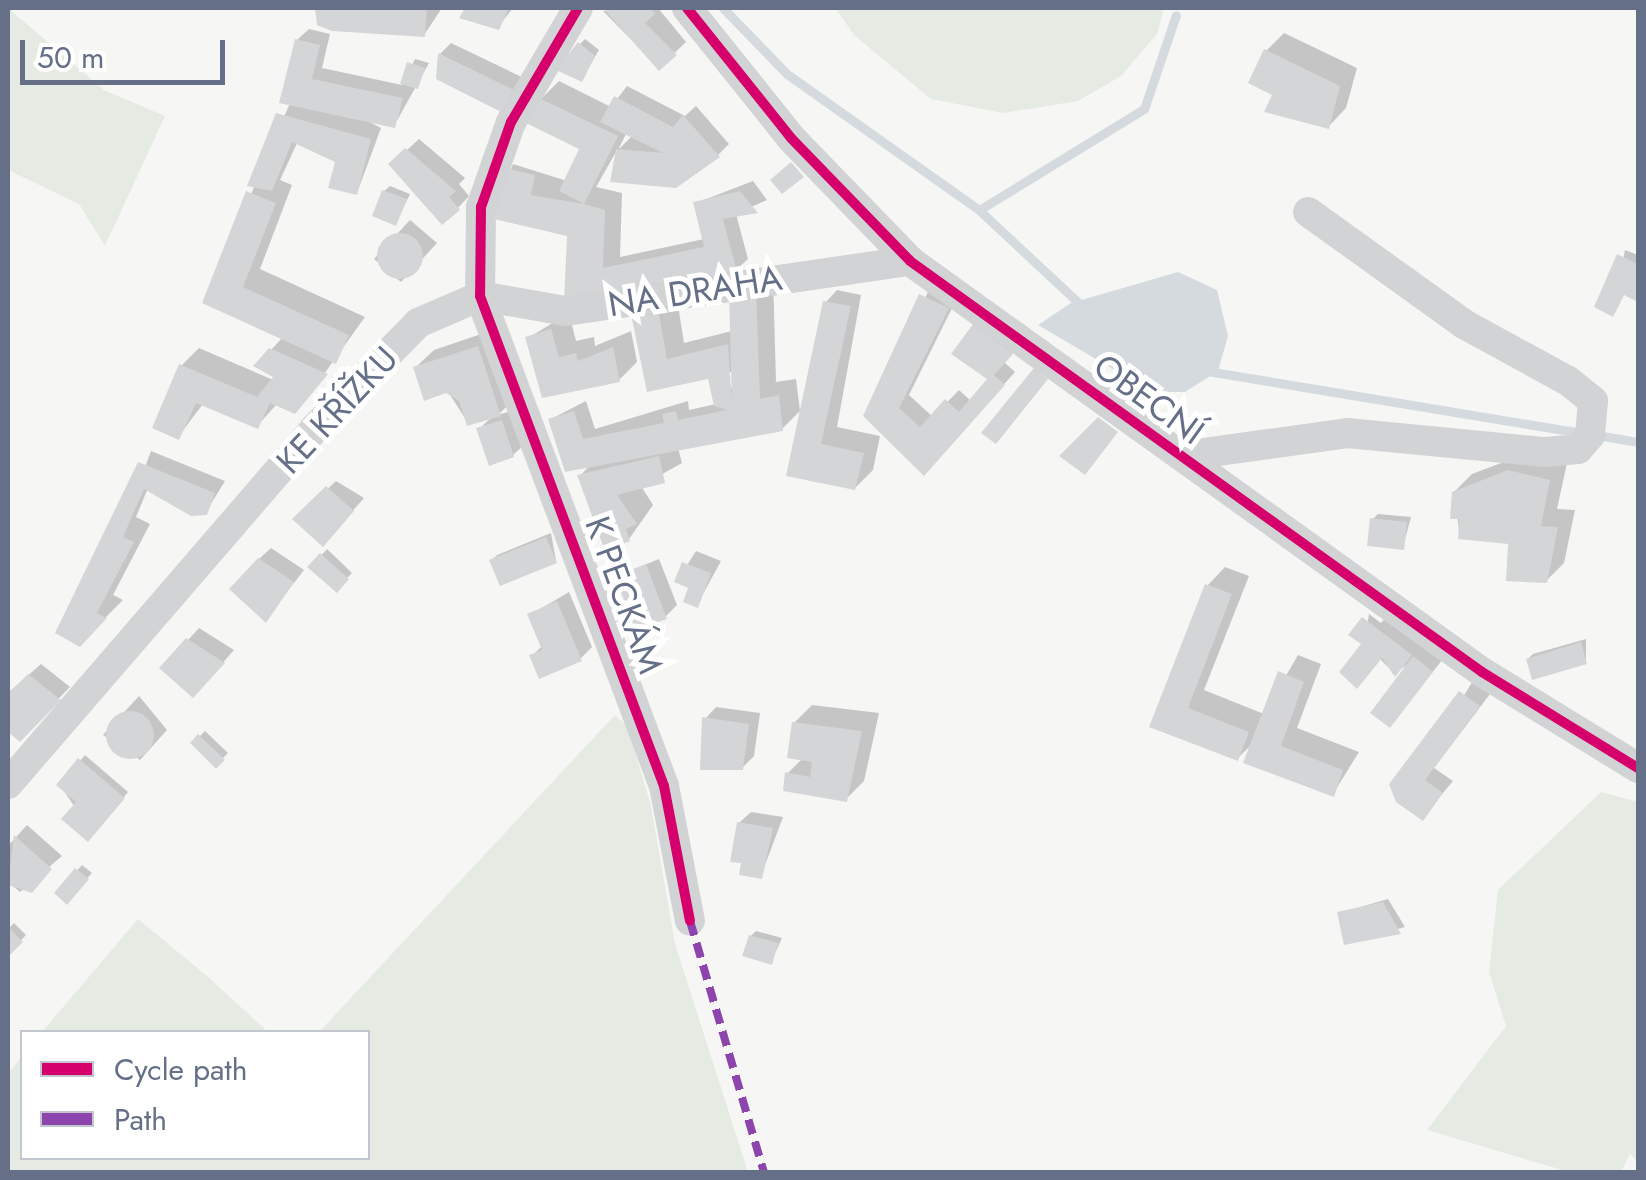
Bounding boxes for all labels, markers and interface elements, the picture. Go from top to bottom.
scale bar [25,20,230,82]
text: 50 m [37,36,104,79]
street label: NA DRAHA [605,257,785,325]
street label: KE KŘÍŽKU [268,338,406,482]
street label: OBECNÍ [1086,345,1212,453]
street label: K PECKÁM [576,511,672,679]
legend [20,1030,370,1160]
text: Cycle path [114,1048,247,1091]
text: Path [114,1098,167,1141]

